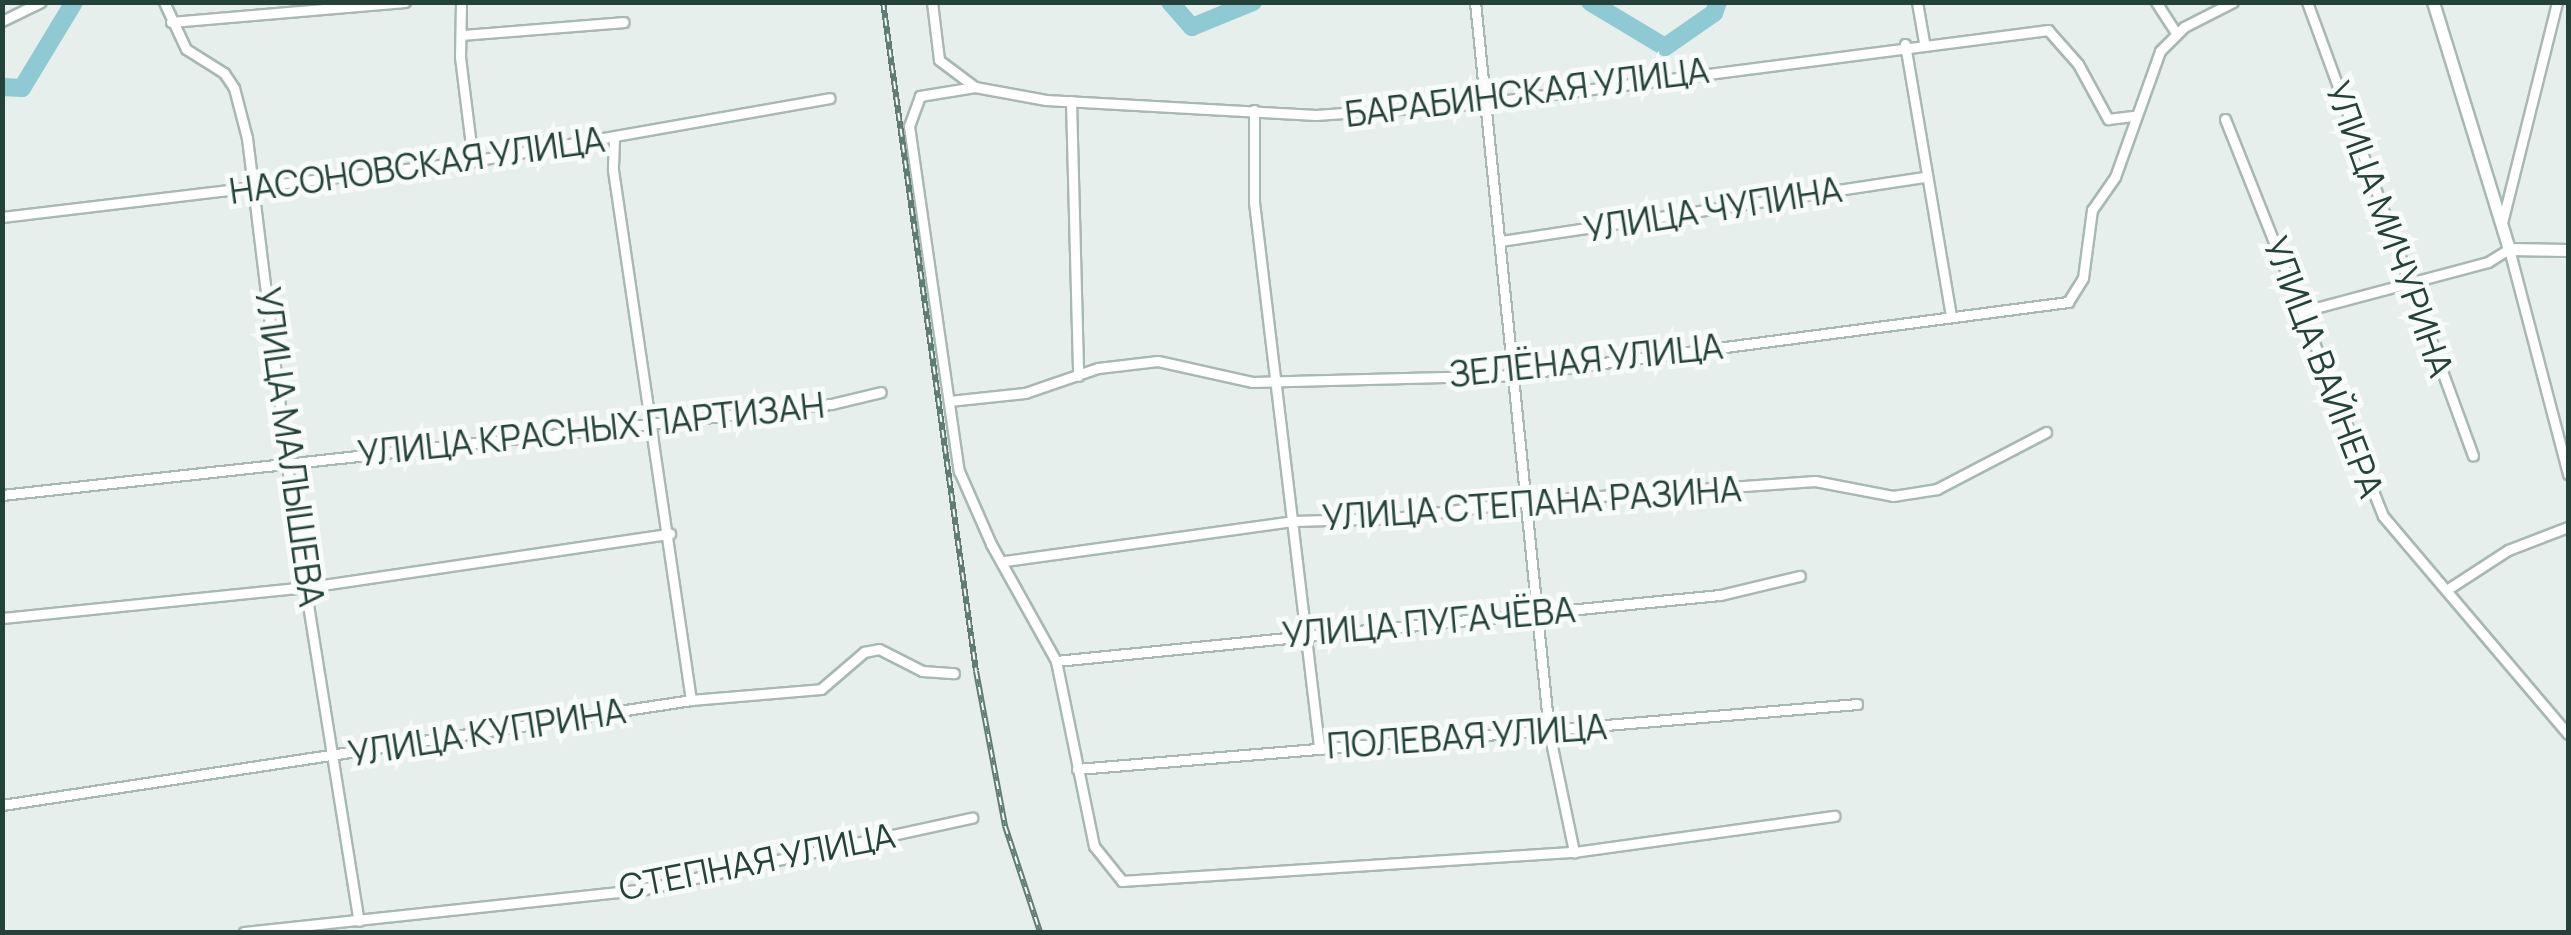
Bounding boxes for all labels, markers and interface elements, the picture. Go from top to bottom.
street label: БАРАБИНСКАЯ УЛИЦА [1343,49,1711,135]
street label: УЛИЦА МИЧУРИНА [2317,76,2463,382]
street label: НАСОНОВСКАЯ УЛИЦА [227,118,607,212]
street label: УЛИЦА ЧУПИНА [1581,168,1845,250]
street label: УЛИЦА ВАЙНЕРА [2255,231,2393,503]
street label: УЛИЦА МАЛЫШЕВА [247,285,333,609]
street label: ЗЕЛЁНАЯ УЛИЦА [1447,325,1725,395]
street label: УЛИЦА КРАСНЫХ ПАРТИЗАН [356,384,826,474]
street label: УЛИЦА СТЕПАНА РАЗИНА [1321,467,1743,539]
street label: УЛИЦА ПУГАЧЁВА [1281,588,1577,656]
street label: УЛИЦА КУПРИНА [345,689,629,775]
street label: ПОЛЕВАЯ УЛИЦА [1325,705,1609,767]
street label: СТЕПНАЯ УЛИЦА [615,814,899,908]

